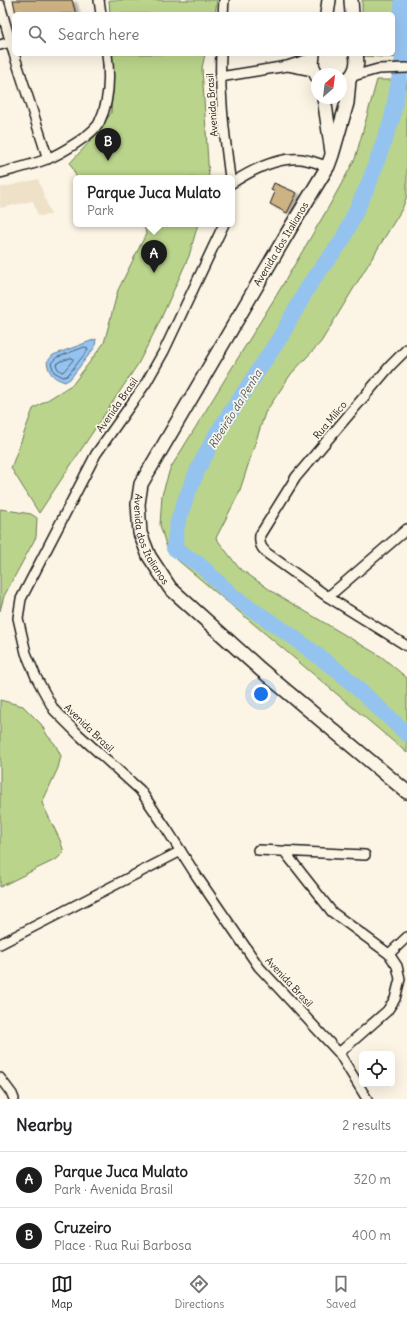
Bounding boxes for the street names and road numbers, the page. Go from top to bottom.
street label: Avenida Brasil [203,73,221,137]
street label: Avenida dos Italianos [251,199,312,289]
street label: Avenida Brasil [93,375,141,435]
street label: Rua Milico [310,398,350,442]
street label: Avenida dos Italianos [131,493,172,587]
street label: Avenida Brasil [62,701,116,755]
street label: Avenida Brasil [262,954,316,1010]

